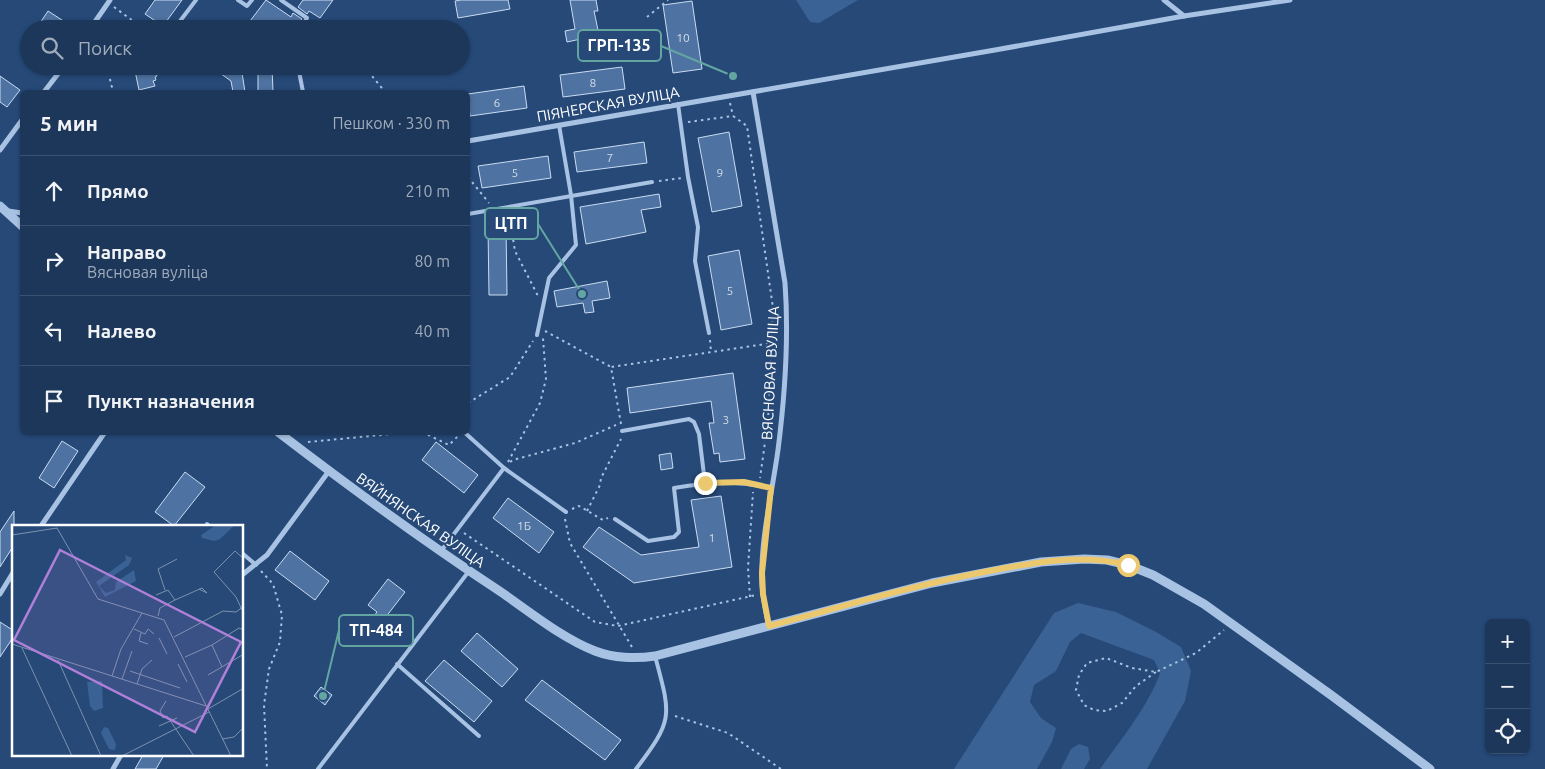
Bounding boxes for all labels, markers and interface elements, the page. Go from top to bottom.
search box [20,20,470,75]
callout: ГРП-135 [578,30,661,61]
house number: 10 [676,31,690,44]
icon: search [38,34,66,62]
text: ГРП-135 [587,36,651,54]
text: Поиск [78,37,132,59]
house number: 8 [590,76,597,89]
street label: ПІЯНЕРСКАЯ ВУЛІЦА [535,83,681,125]
house number: 6 [494,96,501,109]
text: 5 мин [40,111,98,135]
text: Пешком · 330 m [332,114,450,132]
house number: 7 [607,151,613,164]
house number: 5 [512,166,518,179]
house number: 9 [717,166,723,179]
icon: ahead [40,177,68,205]
text: Прямо [87,180,149,202]
text: 210 m [405,182,450,200]
callout: ЦТП [485,208,538,239]
text: ЦТП [494,214,528,232]
text: Направо [87,241,167,263]
icon: right [40,247,68,275]
text: 80 m [414,252,450,270]
text: Вясновая вуліца [87,263,208,281]
house number: 5 [727,284,733,297]
street label: ВЯСНОВАЯ ВУЛІЦА [758,305,782,440]
icon: left [40,317,68,345]
text: Налево [87,320,156,342]
text: 40 m [414,322,450,340]
icon: arrive [40,387,68,415]
text: Пункт назначения [87,390,255,412]
house number: 3 [723,413,729,426]
street label: ВЯЙНЯНСКАЯ ВУЛІЦА [353,469,489,571]
route end [694,472,717,495]
house number: 1Б [517,519,531,532]
inset map [12,525,244,756]
house number: 1 [709,531,715,544]
route start [1117,554,1140,577]
callout: ТП-484 [339,615,413,646]
map controls [1485,619,1530,754]
button: + [1485,619,1530,664]
text: ТП-484 [349,621,403,639]
button: − [1485,664,1530,709]
button: locate [1485,709,1530,754]

